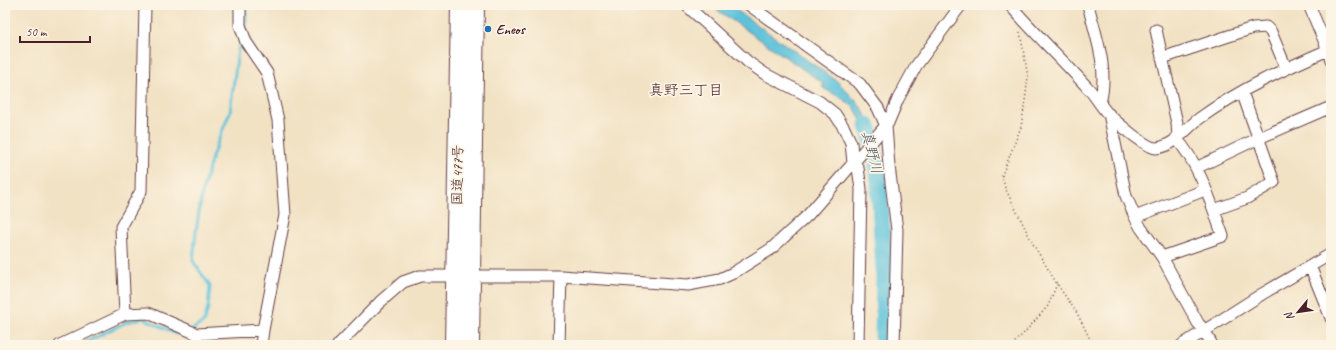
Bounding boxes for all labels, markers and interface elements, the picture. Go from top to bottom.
scale bar [20,18,90,44]
place label: Eneos [496,21,527,38]
text: 50 m [26,24,48,40]
marker: Eneos [483,24,493,34]
district label: 真野三丁目 [648,81,724,100]
water label: 真野川 [857,128,886,176]
street label: 国道477号 [448,144,467,206]
north arrow [1278,292,1318,332]
text: N [1280,309,1297,323]

